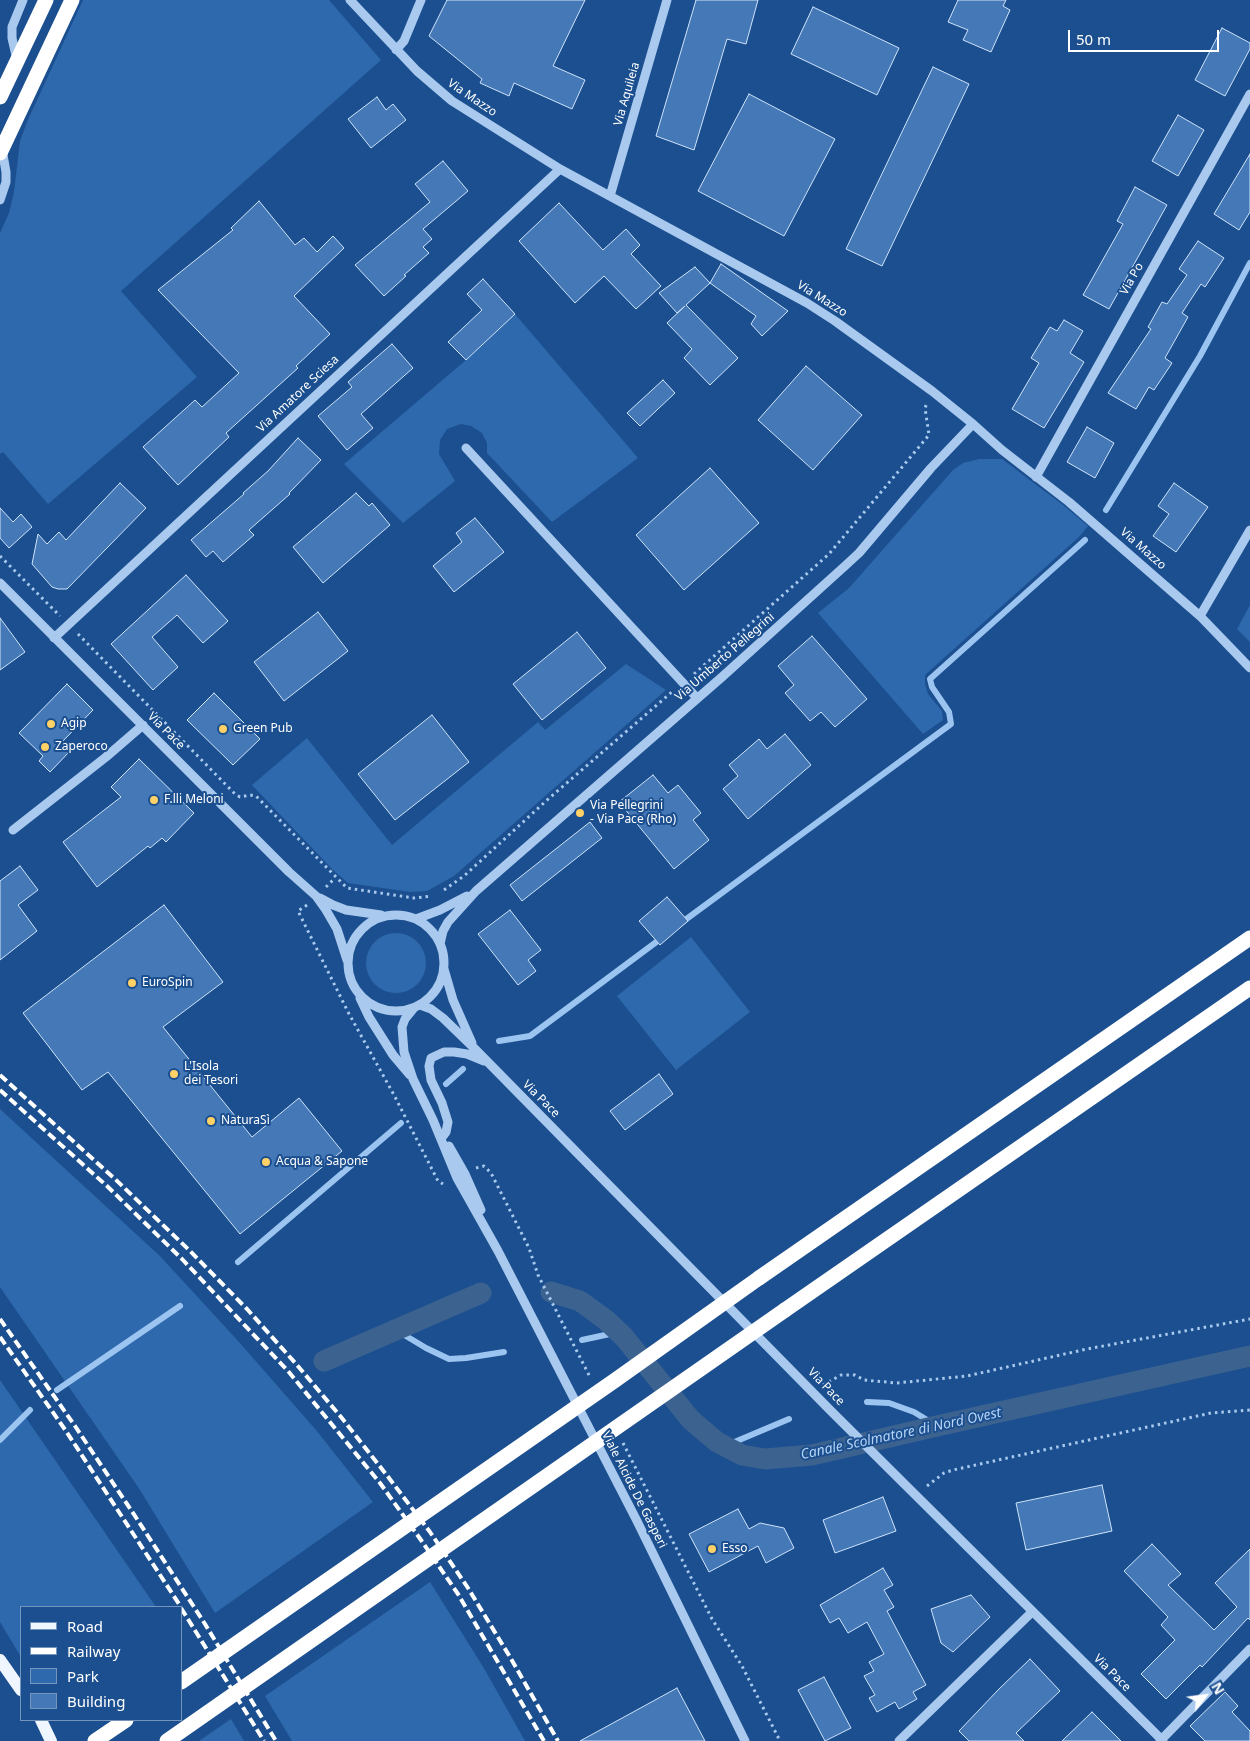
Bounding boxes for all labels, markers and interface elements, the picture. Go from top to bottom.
scale bar [1070,20,1221,52]
text: 50 m [1076,29,1111,49]
street label: Via Aquileia [611,61,643,127]
street label: Via Mazzo [445,76,499,120]
street label: Via Po [1117,260,1147,298]
street label: Via Mazzo [794,278,850,320]
street label: Via Amatore Sciesa [254,352,342,436]
street label: Via Mazzo [1117,525,1169,573]
street label: Via Umberto Pellegrini [672,610,778,704]
street label: Via Pace [144,709,188,753]
place label: Agip [61,717,87,731]
marker: Agip [45,718,57,730]
place label: Green Pub [233,722,293,736]
marker: Green Pub [217,723,229,735]
place label: Zaperoco [55,740,108,754]
marker: Zaperoco [39,741,51,753]
place label: F.lli Meloni [164,793,224,807]
marker: F.lli Meloni [148,794,160,806]
place label: Via Pellegrini - Via Pace (Rho) [590,799,676,827]
marker: Via Pellegrini - Via Pace (Rho) [574,807,586,819]
place label: EuroSpin [142,976,193,990]
marker: EuroSpin [126,977,138,989]
place label: L'Isola dei Tesori [184,1060,238,1088]
marker: L'Isola dei Tesori [168,1068,180,1080]
street label: Via Pace [519,1077,563,1121]
place label: NaturaSì [221,1114,270,1128]
marker: NaturaSì [205,1115,217,1127]
place label: Acqua & Sapone [276,1155,368,1169]
marker: Acqua & Sapone [260,1156,272,1168]
street label: Via Pace [805,1365,847,1409]
water label: Canale Scolmatore di Nord Ovest [799,1405,1003,1463]
street label: Viale Alcide De Gasperi [598,1429,670,1551]
place label: Esso [722,1542,747,1556]
marker: Esso [706,1543,718,1555]
legend [20,1606,182,1721]
text: Road [67,1616,103,1636]
text: Railway [67,1641,120,1661]
street label: Via Pace [1090,1651,1134,1695]
text: Park [67,1666,99,1686]
north arrow [1180,1671,1230,1721]
text: N [1207,1679,1229,1698]
text: Building [67,1691,125,1711]

